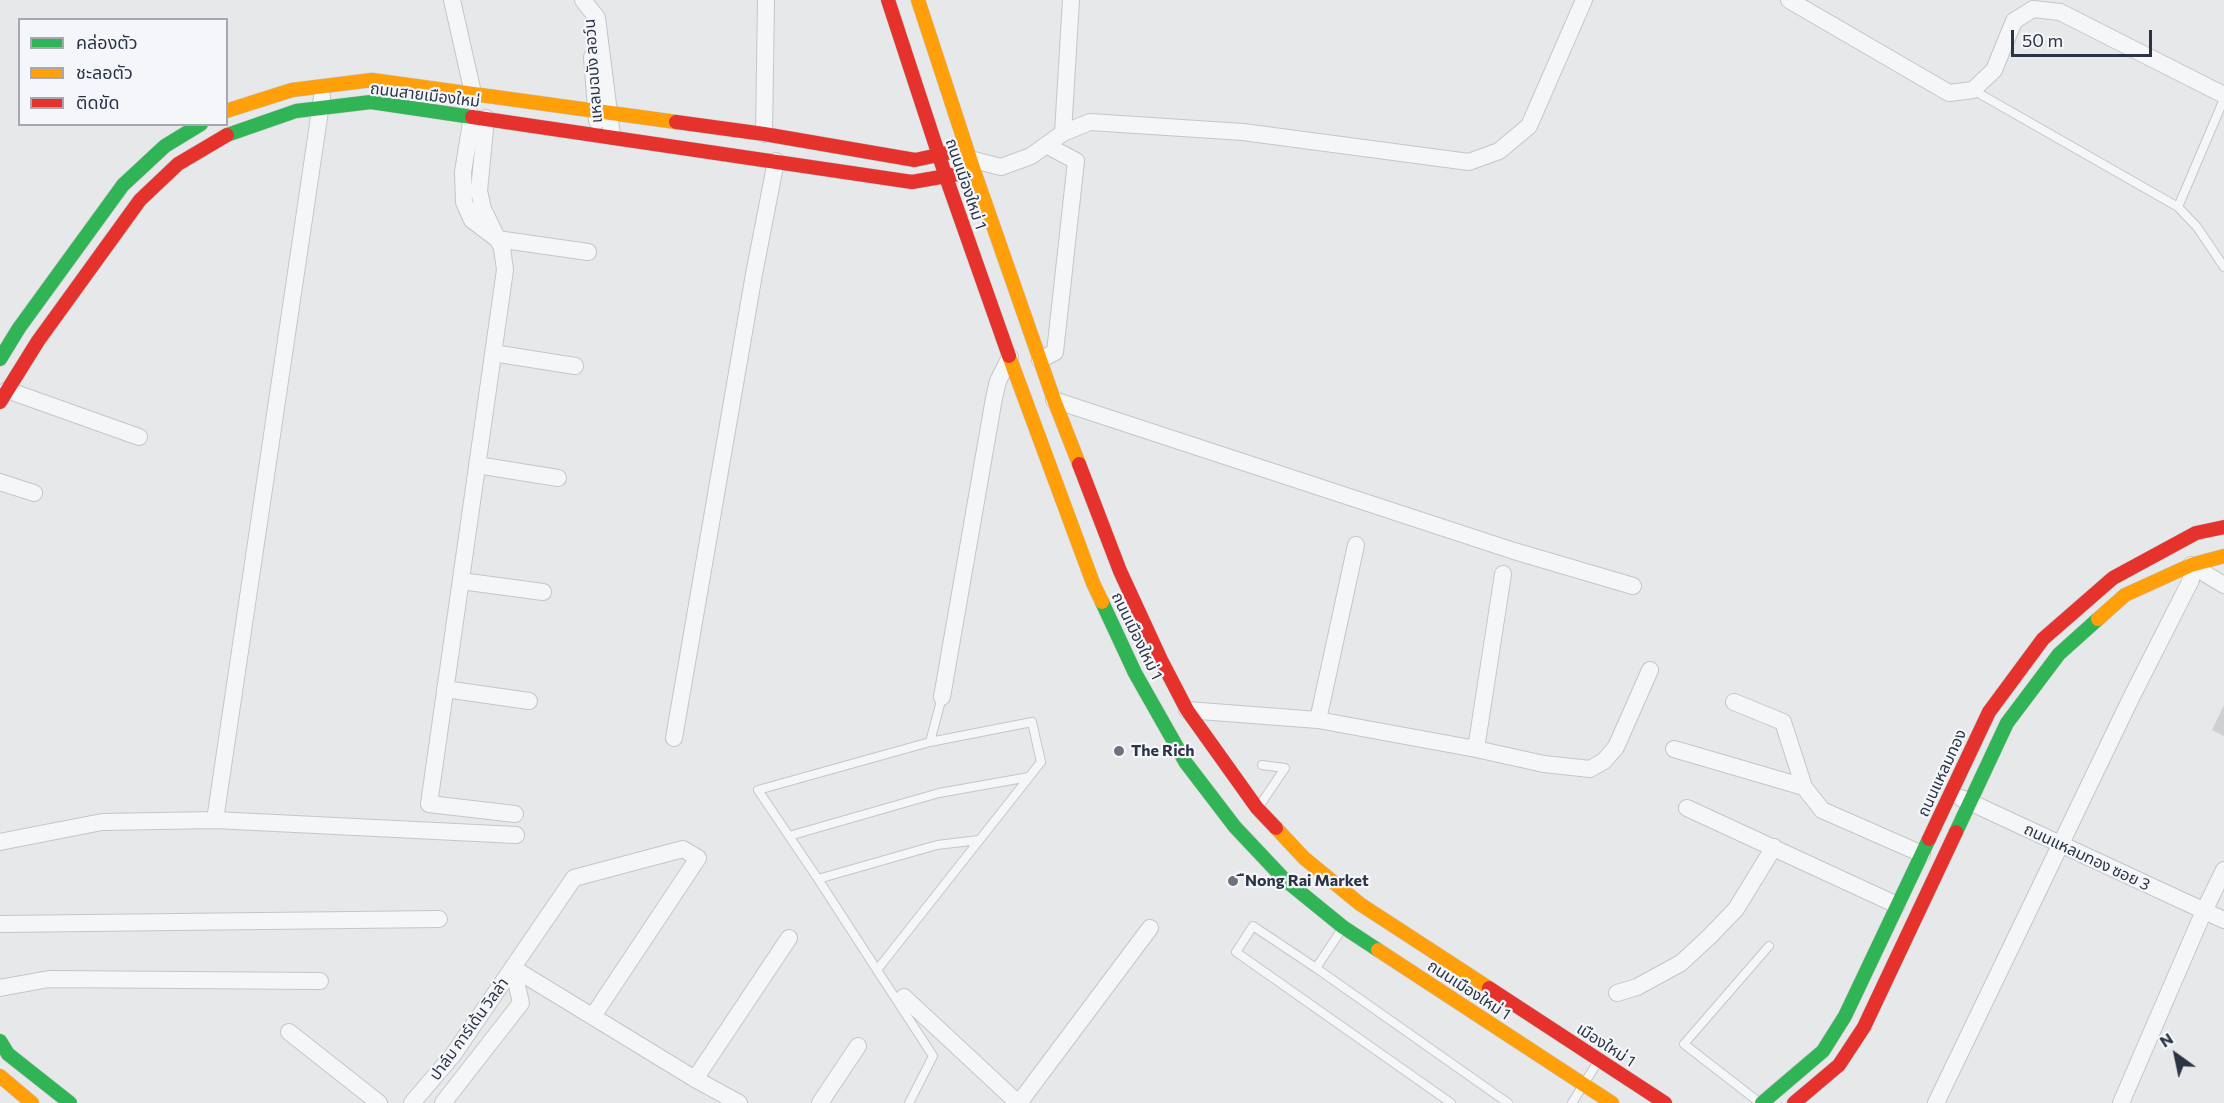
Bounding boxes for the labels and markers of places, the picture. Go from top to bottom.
place label: The Rich [1131,741,1195,761]
marker: The Rich [1112,744,1126,758]
place label: ืNong Rai Market [1245,871,1369,891]
marker: ืNong Rai Market [1226,874,1240,888]

